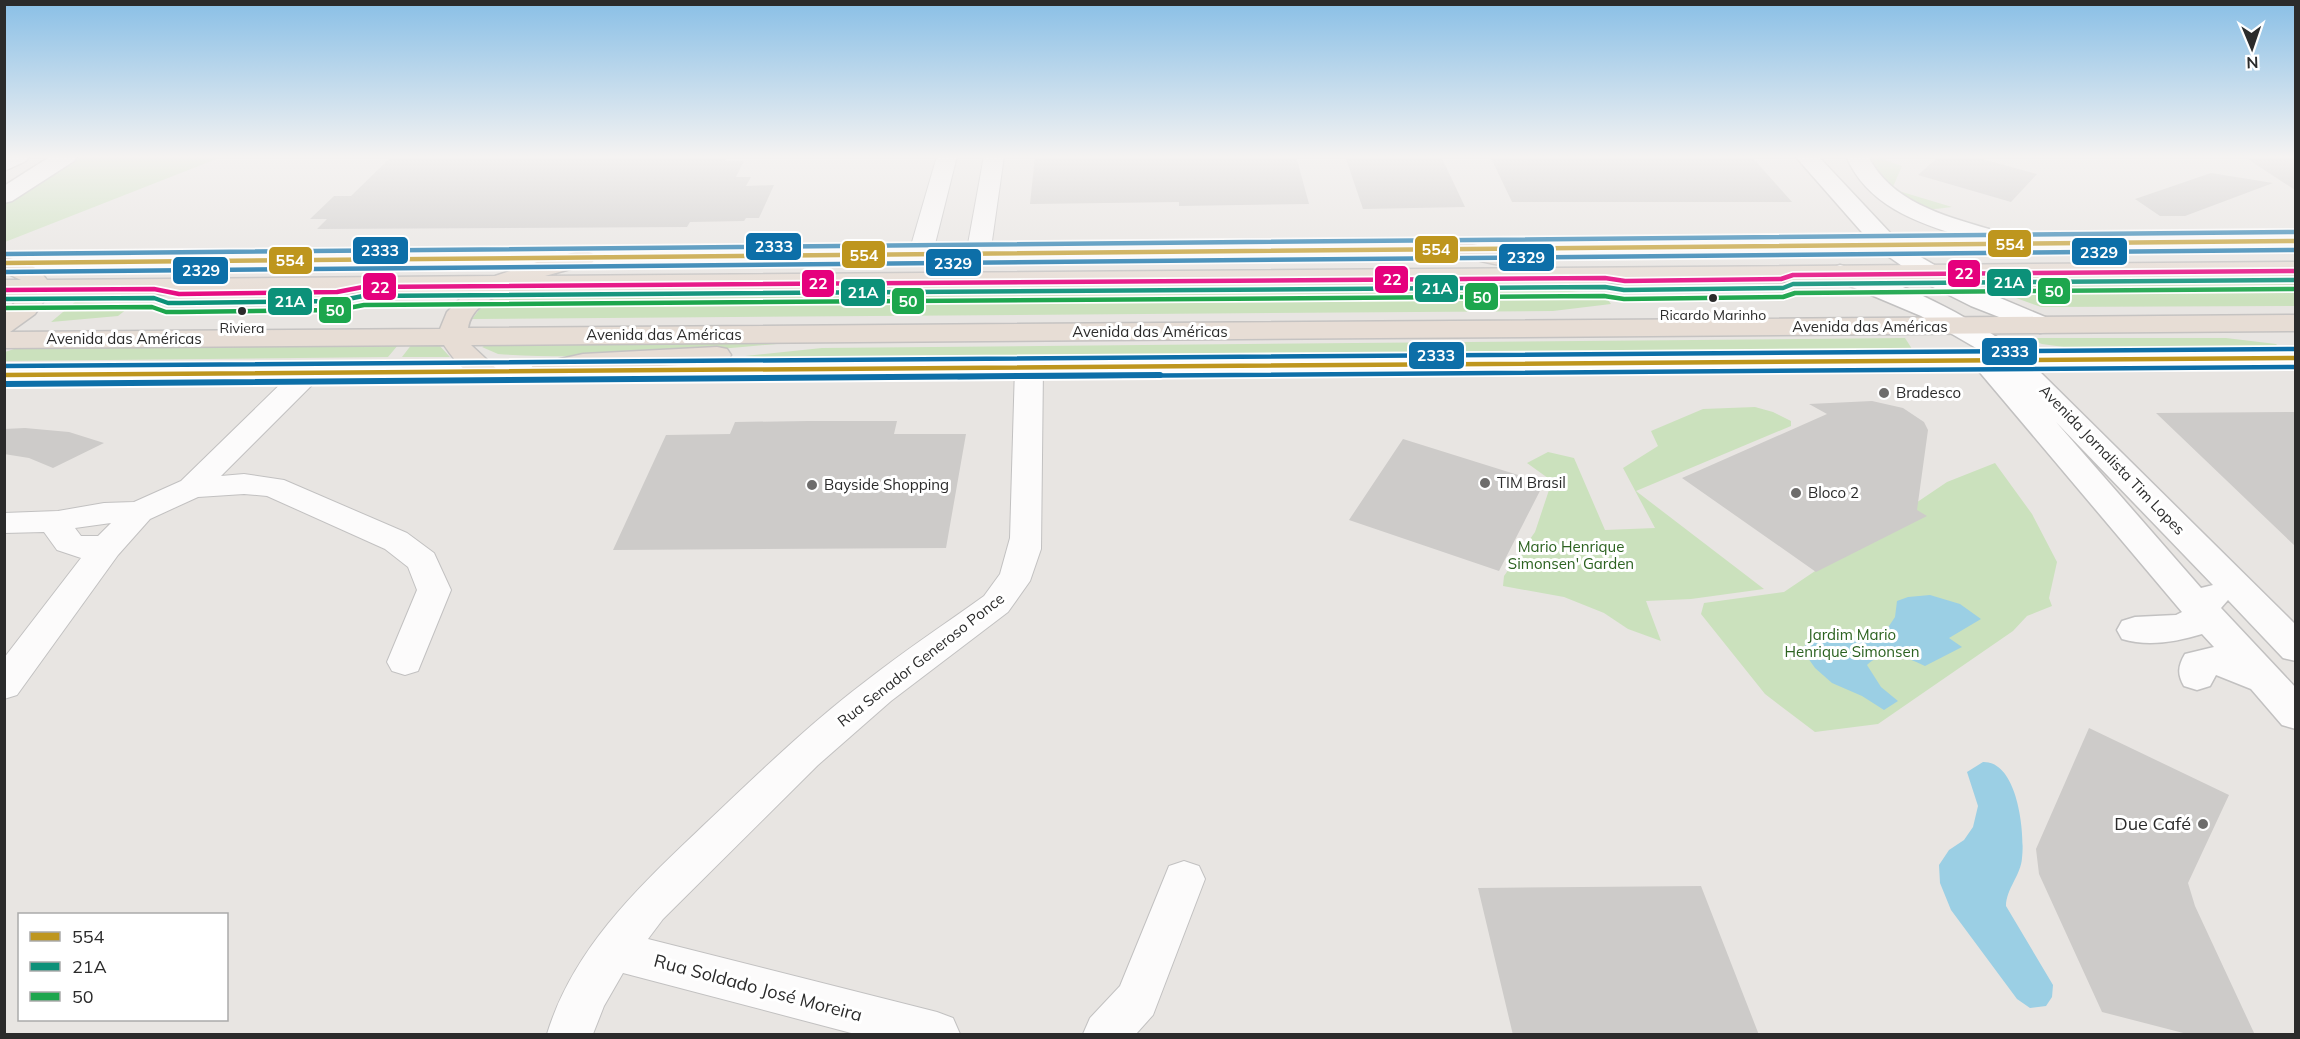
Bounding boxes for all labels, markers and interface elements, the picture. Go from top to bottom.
north arrow [2222,18,2282,78]
text: N [2246,53,2259,73]
line badge: 554 [1987,229,2032,258]
line badge: 2333 [745,232,802,261]
text: 554 [1996,234,2025,254]
line badge: 554 [1414,235,1459,264]
line badge: 2333 [352,236,409,265]
text: 2333 [755,236,793,256]
line badge: 2329 [2071,237,2128,266]
text: 554 [1422,239,1451,259]
text: 2333 [361,240,399,260]
line badge: 554 [841,240,886,269]
text: 2329 [2080,242,2118,262]
line badge: 2329 [1498,243,1555,272]
text: 554 [850,245,879,265]
line badge: 554 [268,246,313,275]
text: 2329 [1507,247,1545,267]
line badge: 2329 [925,248,982,277]
text: 554 [276,250,305,270]
text: 2329 [934,253,972,273]
line badge: 2329 [172,256,229,285]
line badge: 22 [1947,259,1981,288]
text: 2329 [182,260,220,280]
text: 22 [1954,263,1974,283]
line badge: 22 [1374,265,1409,294]
line badge: 21A [1986,268,2032,297]
line badge: 22 [801,269,835,298]
text: 22 [1382,269,1402,289]
line badge: 22 [362,272,397,301]
text: 21A [1993,272,2025,292]
text: 22 [808,273,828,293]
line badge: 21A [1414,274,1459,303]
text: 22 [370,277,390,297]
line badge: 50 [2037,277,2071,305]
line badge: 21A [840,278,886,307]
text: 21A [1421,278,1453,298]
text: 50 [2044,281,2064,301]
text: 21A [847,282,879,302]
line badge: 50 [1464,282,1499,311]
line badge: 21A [267,287,313,316]
line badge: 50 [891,287,925,315]
text: 50 [1472,287,1492,307]
text: 21A [274,291,306,311]
text: 50 [898,291,918,311]
marker: Ricardo Marinho [1707,292,1719,304]
line badge: 50 [318,296,352,324]
text: 50 [325,300,345,320]
marker: Riviera [236,305,248,317]
place label: Ricardo Marinho [1660,306,1766,324]
street label: Avenida das Américas [1792,317,1948,336]
place label: Riviera [220,319,264,337]
street label: Avenida das Américas [1072,322,1228,341]
street label: Avenida das Américas [586,325,742,344]
street label: Avenida das Américas [46,329,202,348]
line badge: 2333 [1981,337,2038,366]
line badge: 2333 [1408,341,1465,370]
text: 2333 [1991,341,2029,361]
text: 2333 [1417,345,1455,365]
street label: Avenida Jornalista Tim Lopes [2036,381,2189,539]
place label: Bradesco [1896,383,1961,402]
marker: Bradesco [1877,386,1891,400]
place label: TIM Brasil [1497,473,1566,492]
place label: Bayside Shopping [824,475,949,494]
marker: TIM Brasil [1478,476,1492,490]
marker: Bayside Shopping [805,478,819,492]
place label: Bloco 2 [1808,483,1859,502]
marker: Bloco 2 [1789,486,1803,500]
park label: Mario Henrique Simonsen' Garden [1508,537,1634,573]
street label: Rua Senador Generoso Ponce [834,589,1008,731]
park label: Jardim Mario Henrique Simonsen [1784,625,1920,661]
place label: Due Café [2114,812,2191,835]
marker: Due Café [2196,817,2210,831]
legend [18,913,228,1021]
text: 554 [72,925,105,948]
street label: Rua Soldado José Moreira [652,949,865,1026]
text: 21A [72,955,107,978]
text: 50 [72,985,94,1008]

